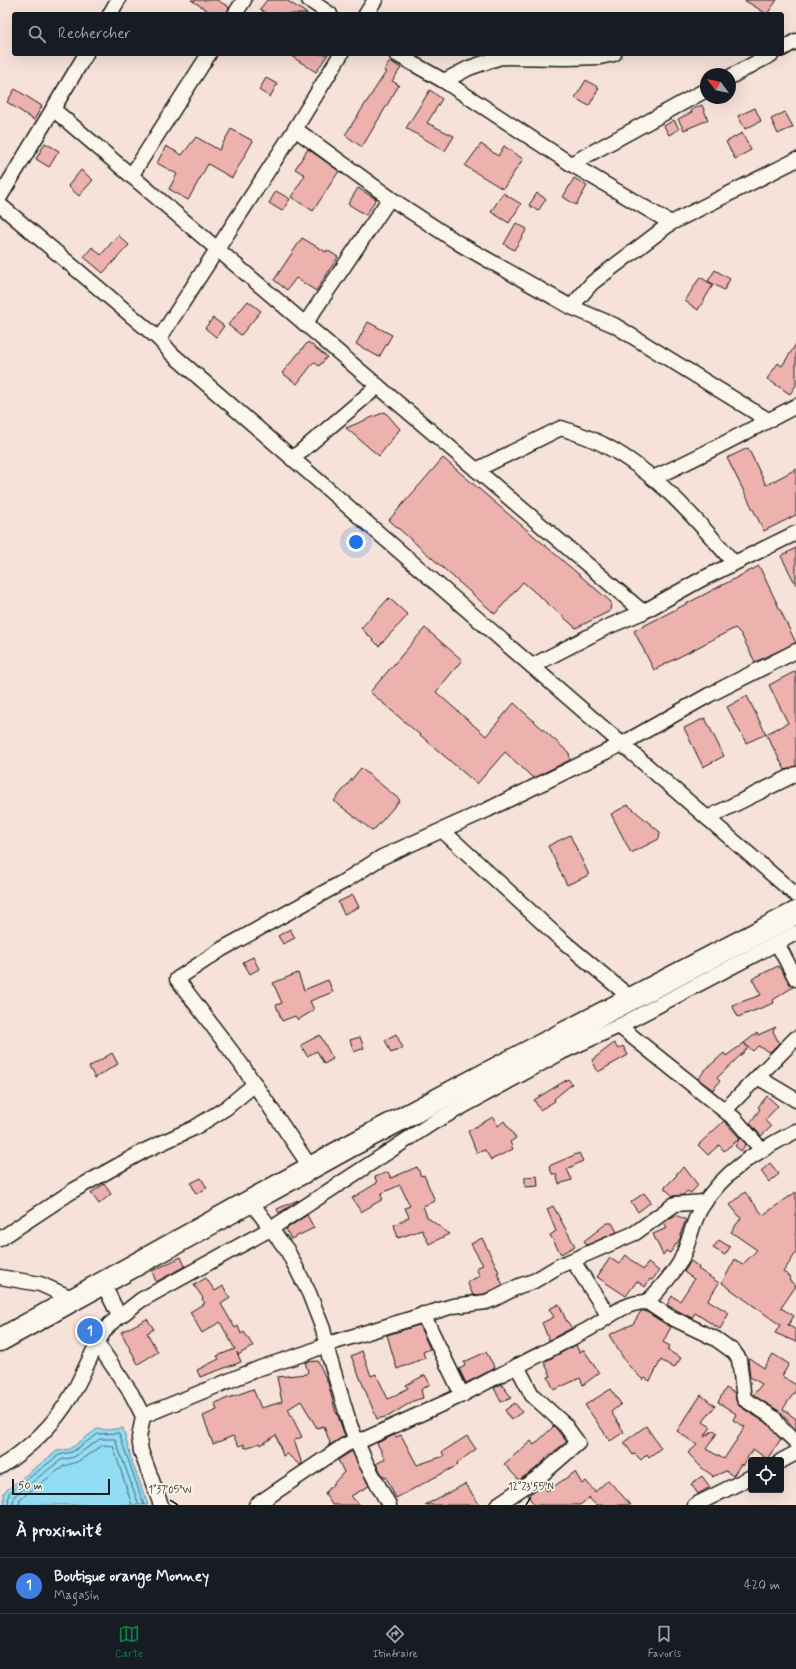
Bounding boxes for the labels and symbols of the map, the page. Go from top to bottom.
north arrow [700,68,736,104]
your location [346,532,366,552]
pin: 1 [77,1316,103,1346]
scale bar [12,1477,110,1496]
text: 12°23'55"N [508,1480,554,1494]
text: 1°37'05"W [148,1483,192,1497]

